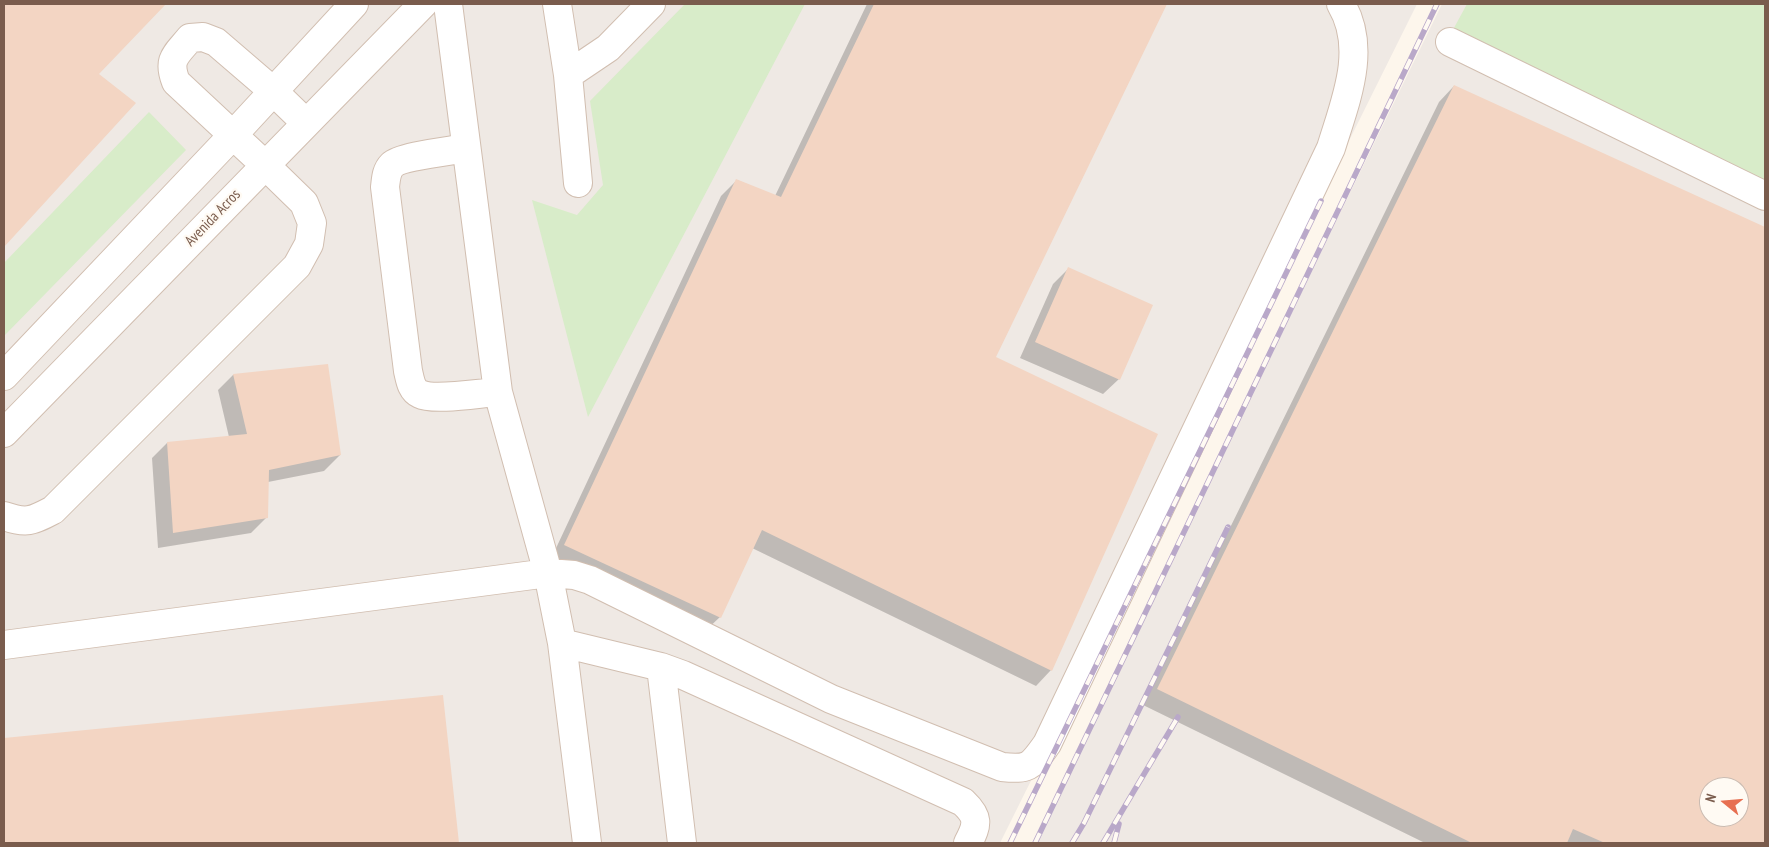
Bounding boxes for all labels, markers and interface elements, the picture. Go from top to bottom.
street label: Avenida Acros [181,186,245,250]
north arrow [1699,777,1749,827]
text: N [1701,792,1720,804]

